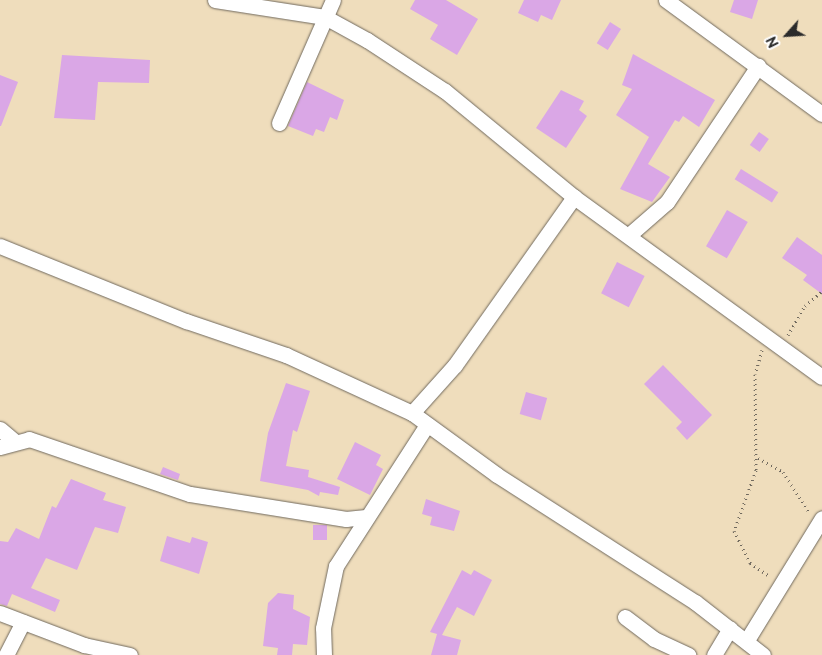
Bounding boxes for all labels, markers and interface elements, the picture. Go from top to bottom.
north arrow [762,10,812,60]
text: N [763,33,783,50]

